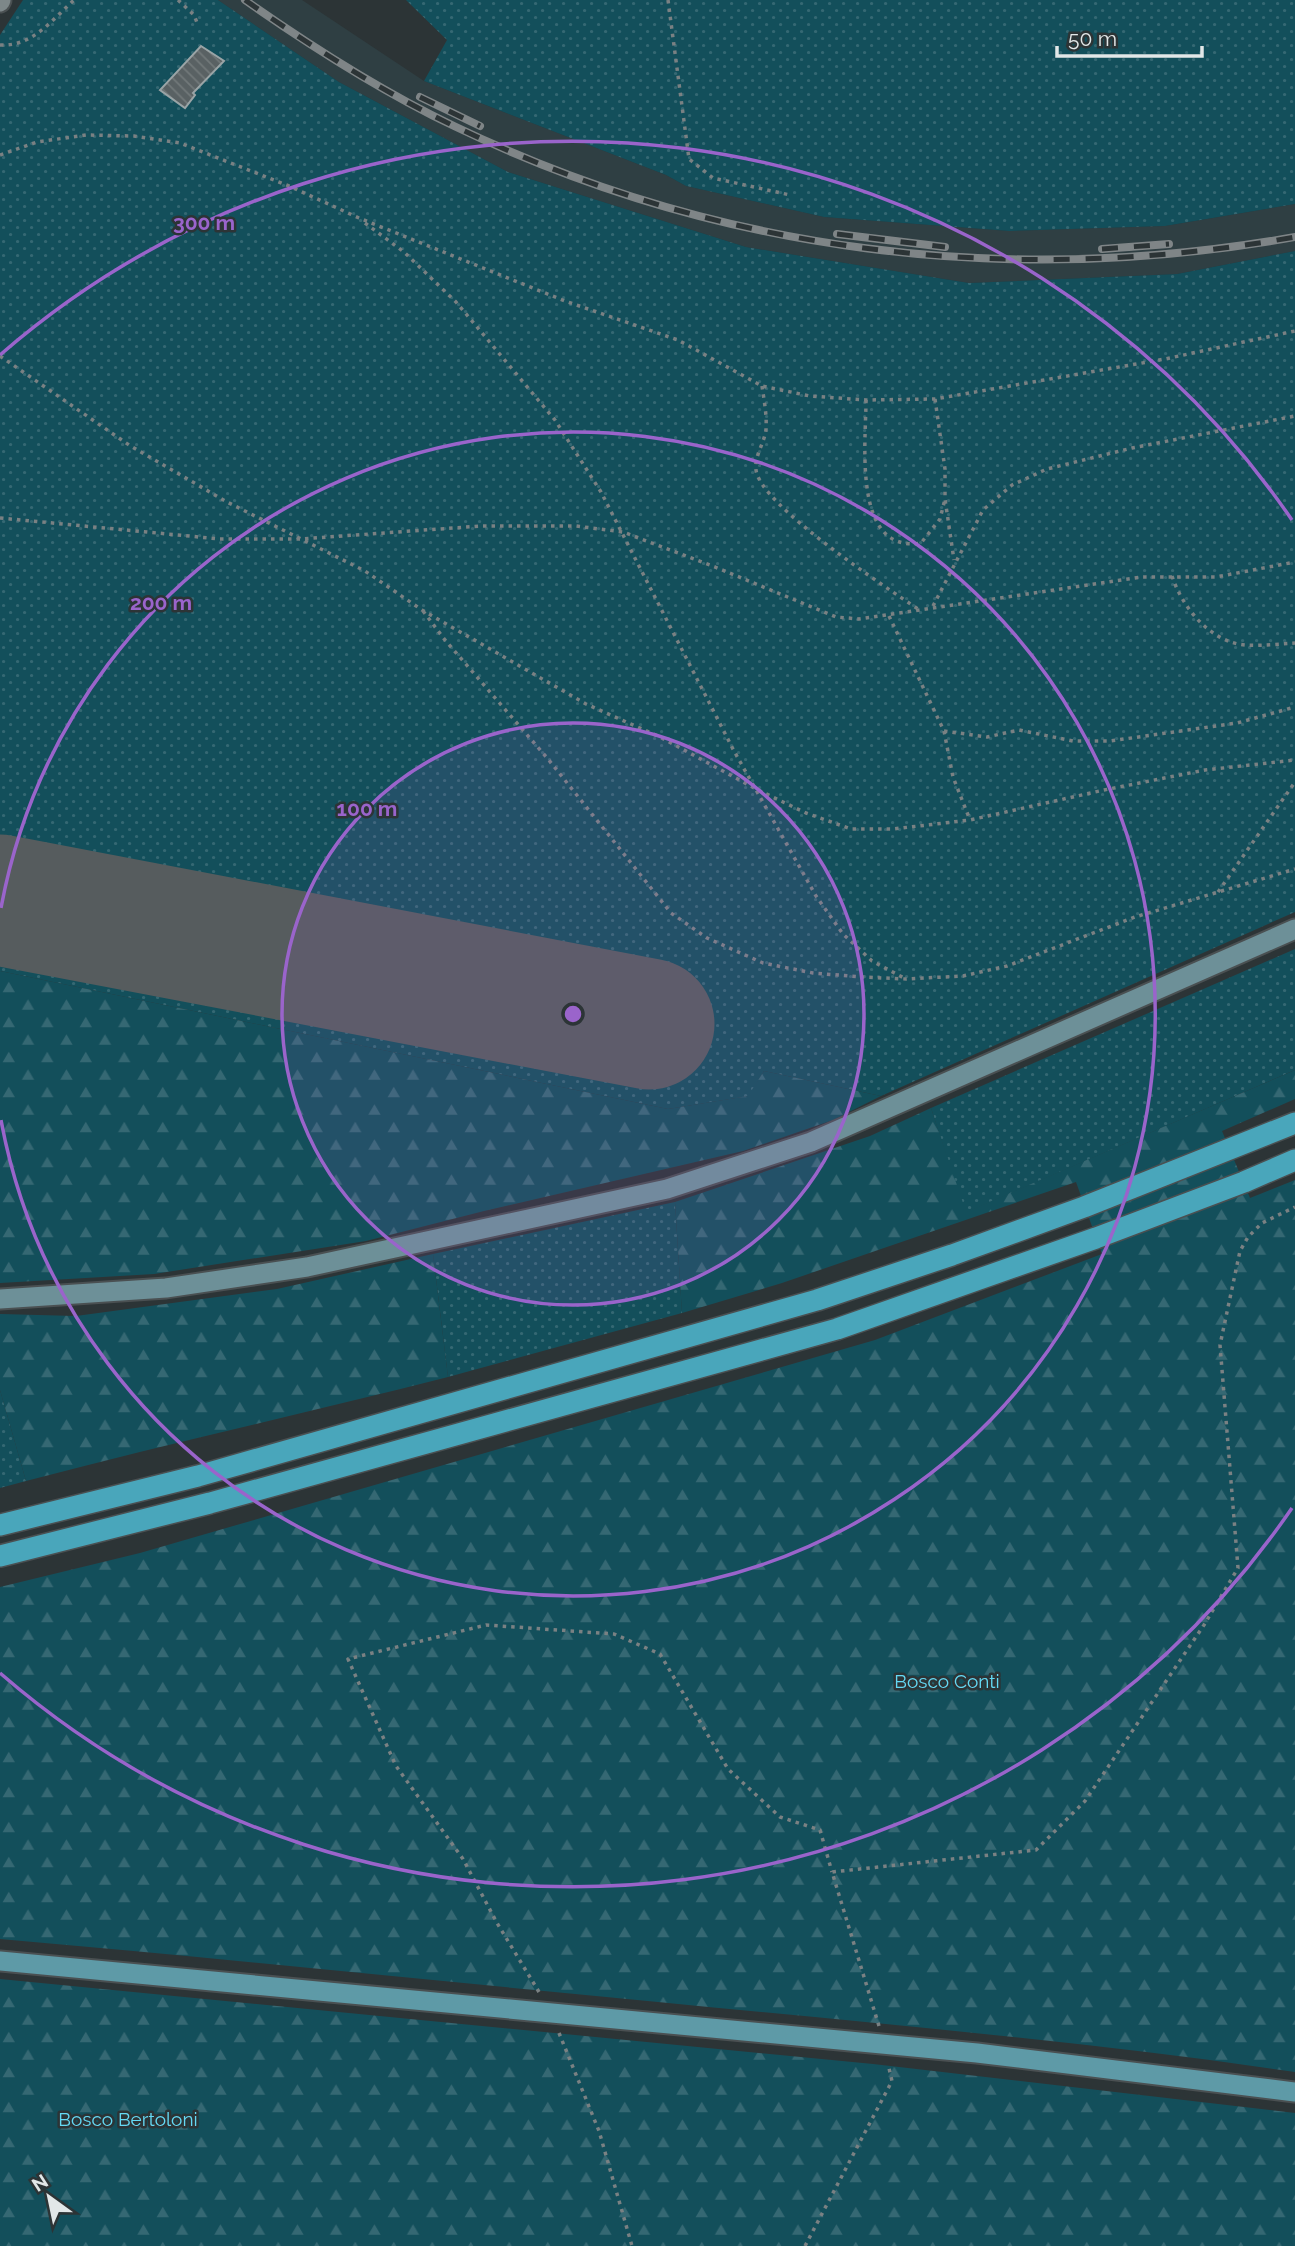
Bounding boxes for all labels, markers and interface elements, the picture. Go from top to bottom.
scale bar [1057,14,1202,58]
text: 50 m [1068,26,1117,51]
text: 300 m [173,210,235,235]
text: 200 m [130,590,192,615]
text: 100 m [337,796,397,821]
centre of rings [561,1002,585,1026]
park label: Bosco Conti [894,1670,1000,1692]
park label: Bosco Bertoloni [58,2108,198,2130]
north arrow [14,2162,84,2232]
text: N [28,2170,52,2196]

